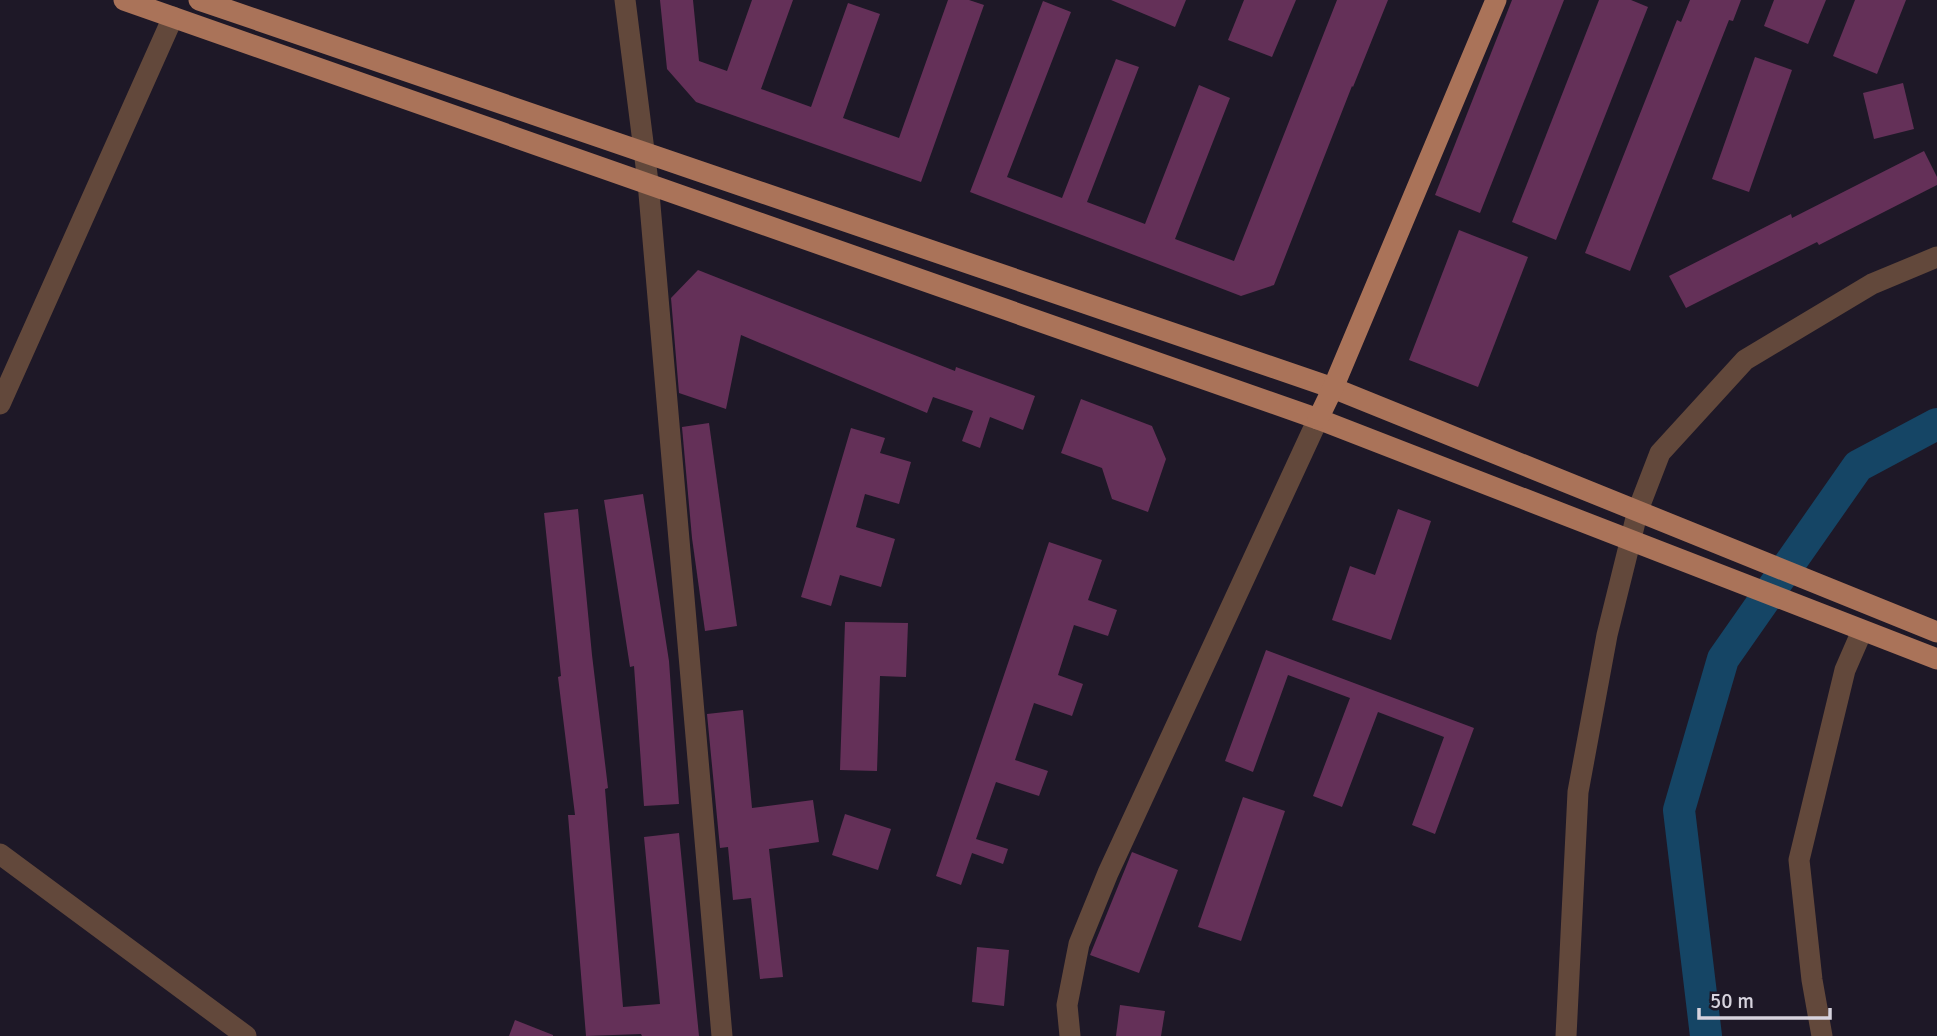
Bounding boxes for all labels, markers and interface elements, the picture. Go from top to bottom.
scale bar [1699,976,1830,1020]
text: 50 m [1710,988,1754,1014]

